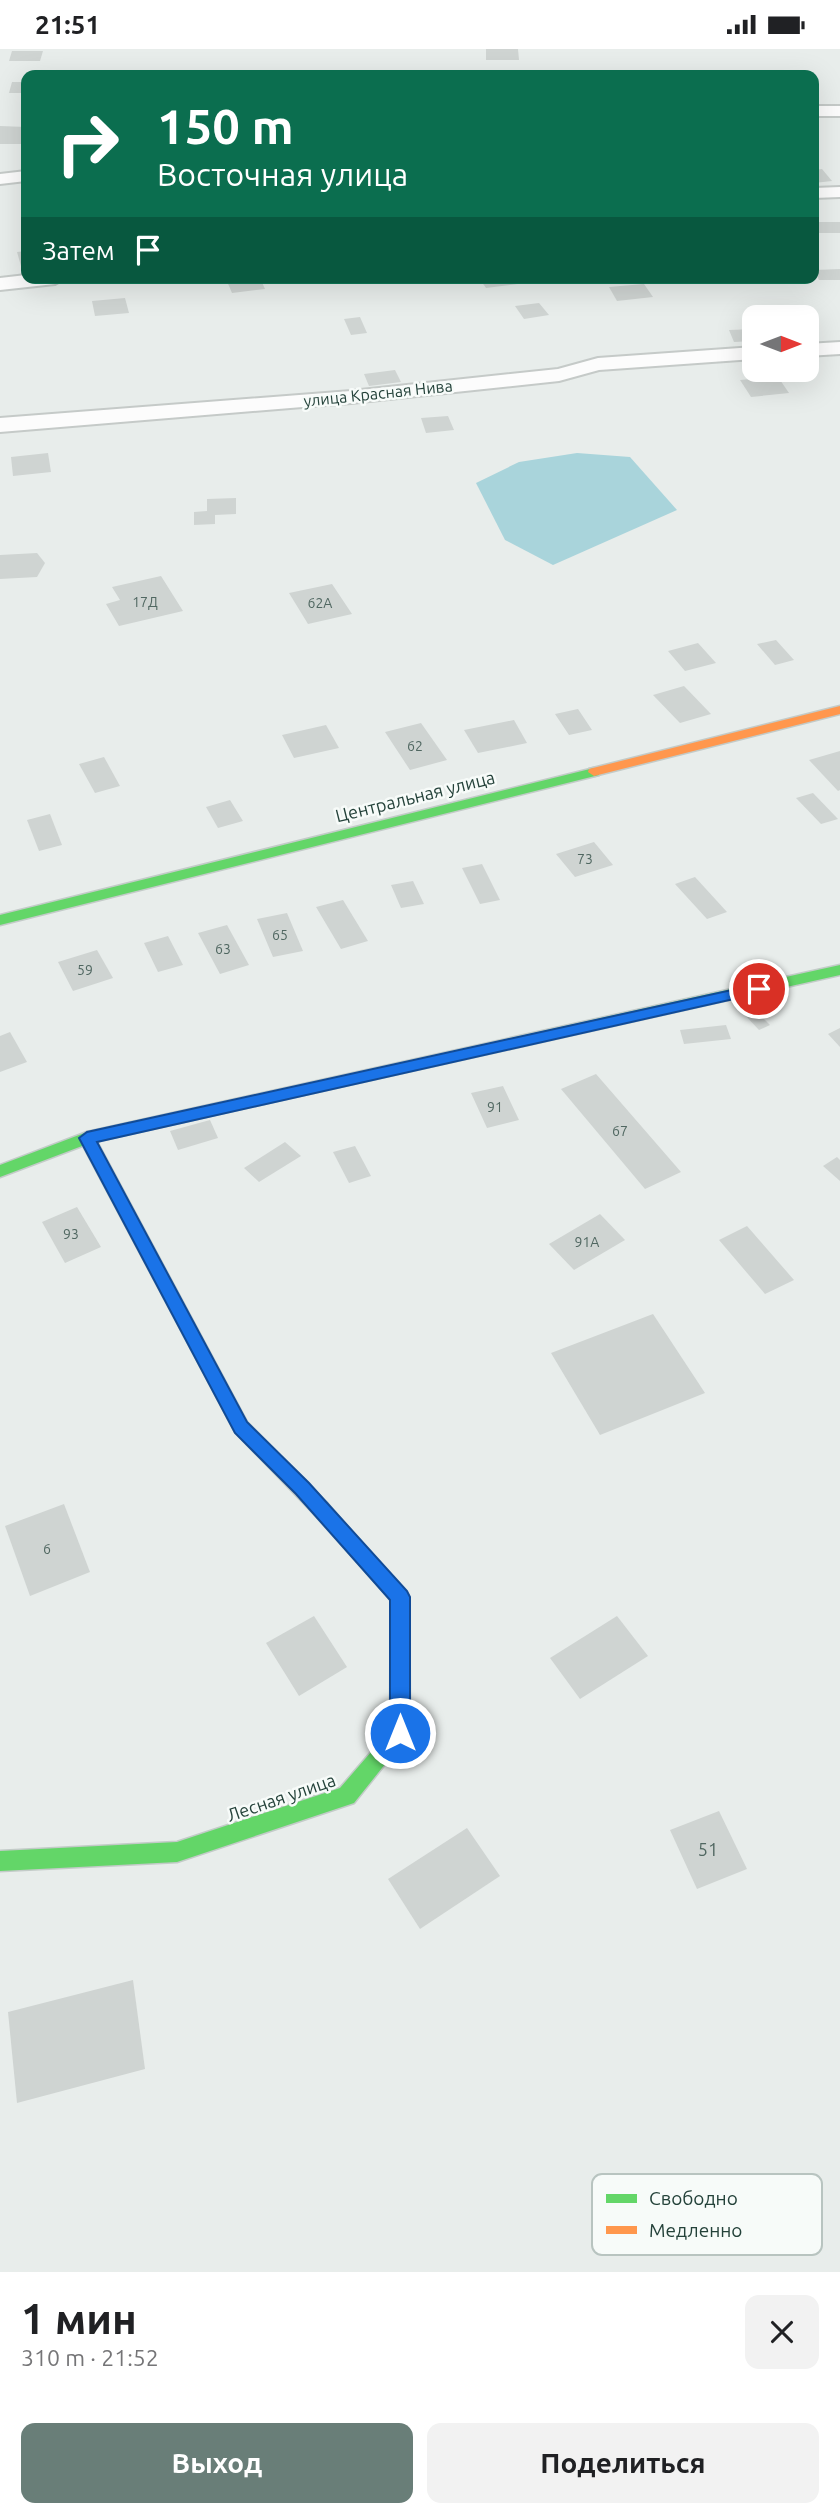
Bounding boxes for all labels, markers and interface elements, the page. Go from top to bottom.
text: 21:51 [35,10,100,39]
icon: right [42,98,133,189]
text: 150 m [157,98,294,153]
text: Восточная улица [157,156,408,192]
icon: arrive [129,231,167,269]
text: Затем [42,236,115,265]
north arrow [742,305,819,381]
map controls [742,305,819,382]
street label: улица Красная Нива [303,376,453,410]
house number: 17Д [132,594,158,610]
house number: 62А [308,595,332,611]
house number: 62 [407,738,423,754]
street label: Центральная улица [333,767,497,825]
house number: 73 [577,851,593,867]
house number: 65 [272,927,288,943]
house number: 63 [215,941,231,957]
pin [729,959,789,1019]
house number: 59 [77,962,93,978]
icon: arrive [740,970,778,1008]
house number: 91 [487,1099,503,1115]
house number: 67 [612,1123,628,1139]
house number: 93 [63,1226,79,1242]
house number: 91А [575,1234,599,1250]
house number: 6 [43,1541,51,1557]
position arrow [363,1696,437,1770]
street label: Лесная улица [224,1769,338,1825]
house number: 51 [698,1839,718,1859]
legend [592,2174,822,2255]
text: Свободно [649,2187,738,2209]
text: Медленно [649,2219,742,2241]
text: 1 мин [21,2295,137,2342]
button: close [745,2295,819,2369]
text: 310 m · 21:52 [21,2345,159,2370]
button: Выход [21,2423,413,2503]
button: Поделиться [427,2423,819,2503]

